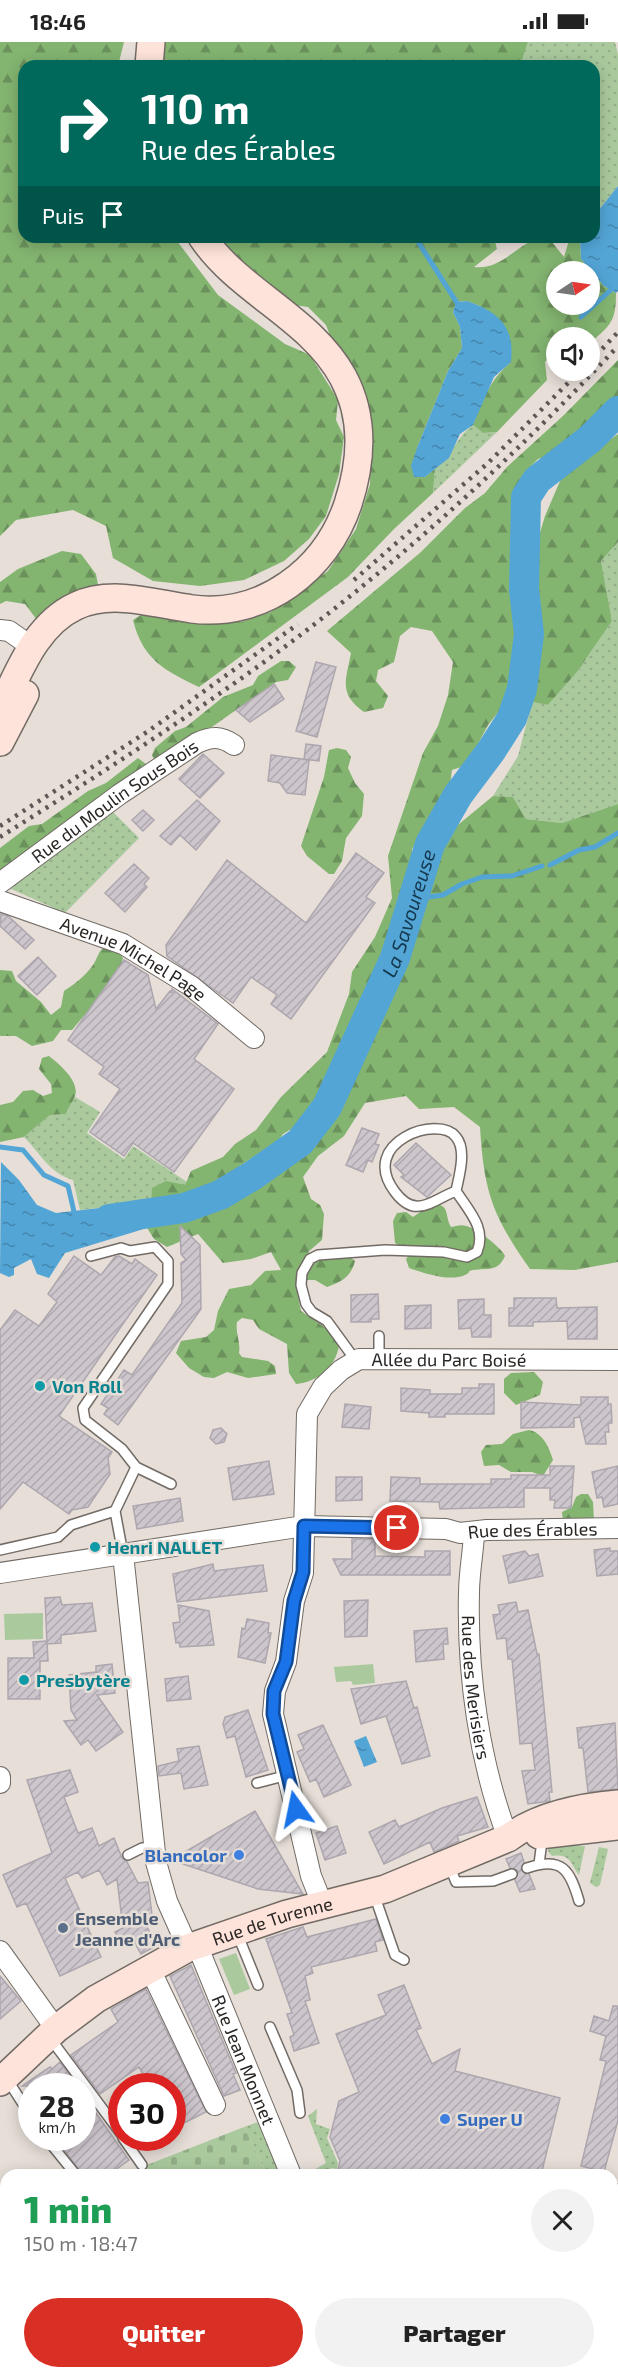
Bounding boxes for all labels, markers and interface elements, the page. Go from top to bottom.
text: 18:46 [30,8,86,34]
text: 110 m [141,82,250,132]
icon: right [42,84,120,162]
text: Rue des Érables [141,133,336,165]
icon: arrive [96,198,129,231]
text: Puis [42,202,84,228]
north arrow [546,261,600,315]
map controls [546,261,600,381]
button: sound [546,327,600,381]
street label: Rue du Moulin Sous Bois [27,734,202,867]
water label: La Savoureuse [376,846,440,981]
street label: Avenue Michel Page [57,912,211,1005]
street label: Allée du Parc Boisé [371,1348,526,1371]
place label: Von Roll [52,1375,122,1397]
marker: Von Roll [33,1379,47,1393]
pin [371,1502,422,1553]
icon: arrive [380,1511,413,1544]
street label: Rue des Érables [467,1517,598,1543]
place label: Henri NALLET [107,1536,222,1558]
marker: Henri NALLET [88,1540,102,1554]
street label: Rue des Merisiers [458,1615,495,1761]
place label: Presbytère [36,1669,130,1691]
marker: Presbytère [17,1673,31,1687]
position arrow [264,1777,328,1841]
place label: Blancolor [145,1844,227,1866]
marker: Blancolor [232,1848,246,1862]
street label: Rue de Turenne [209,1892,335,1950]
place label: Ensemble Jeanne d'Arc [75,1907,180,1950]
marker: Ensemble Jeanne d'Arc [56,1921,70,1935]
street label: Rue Jean Monnet [208,1992,280,2128]
speed limit sign: 30 [108,2073,186,2151]
text: 28 [39,2087,75,2123]
place label: Super U [457,2108,523,2130]
marker: Super U [438,2112,452,2126]
text: km/h [38,2118,76,2136]
text: 1 min [24,2187,112,2230]
button: close [531,2189,594,2252]
text: 150 m · 18:47 [24,2231,138,2255]
button: Quitter [24,2298,303,2367]
button: Partager [315,2298,594,2367]

